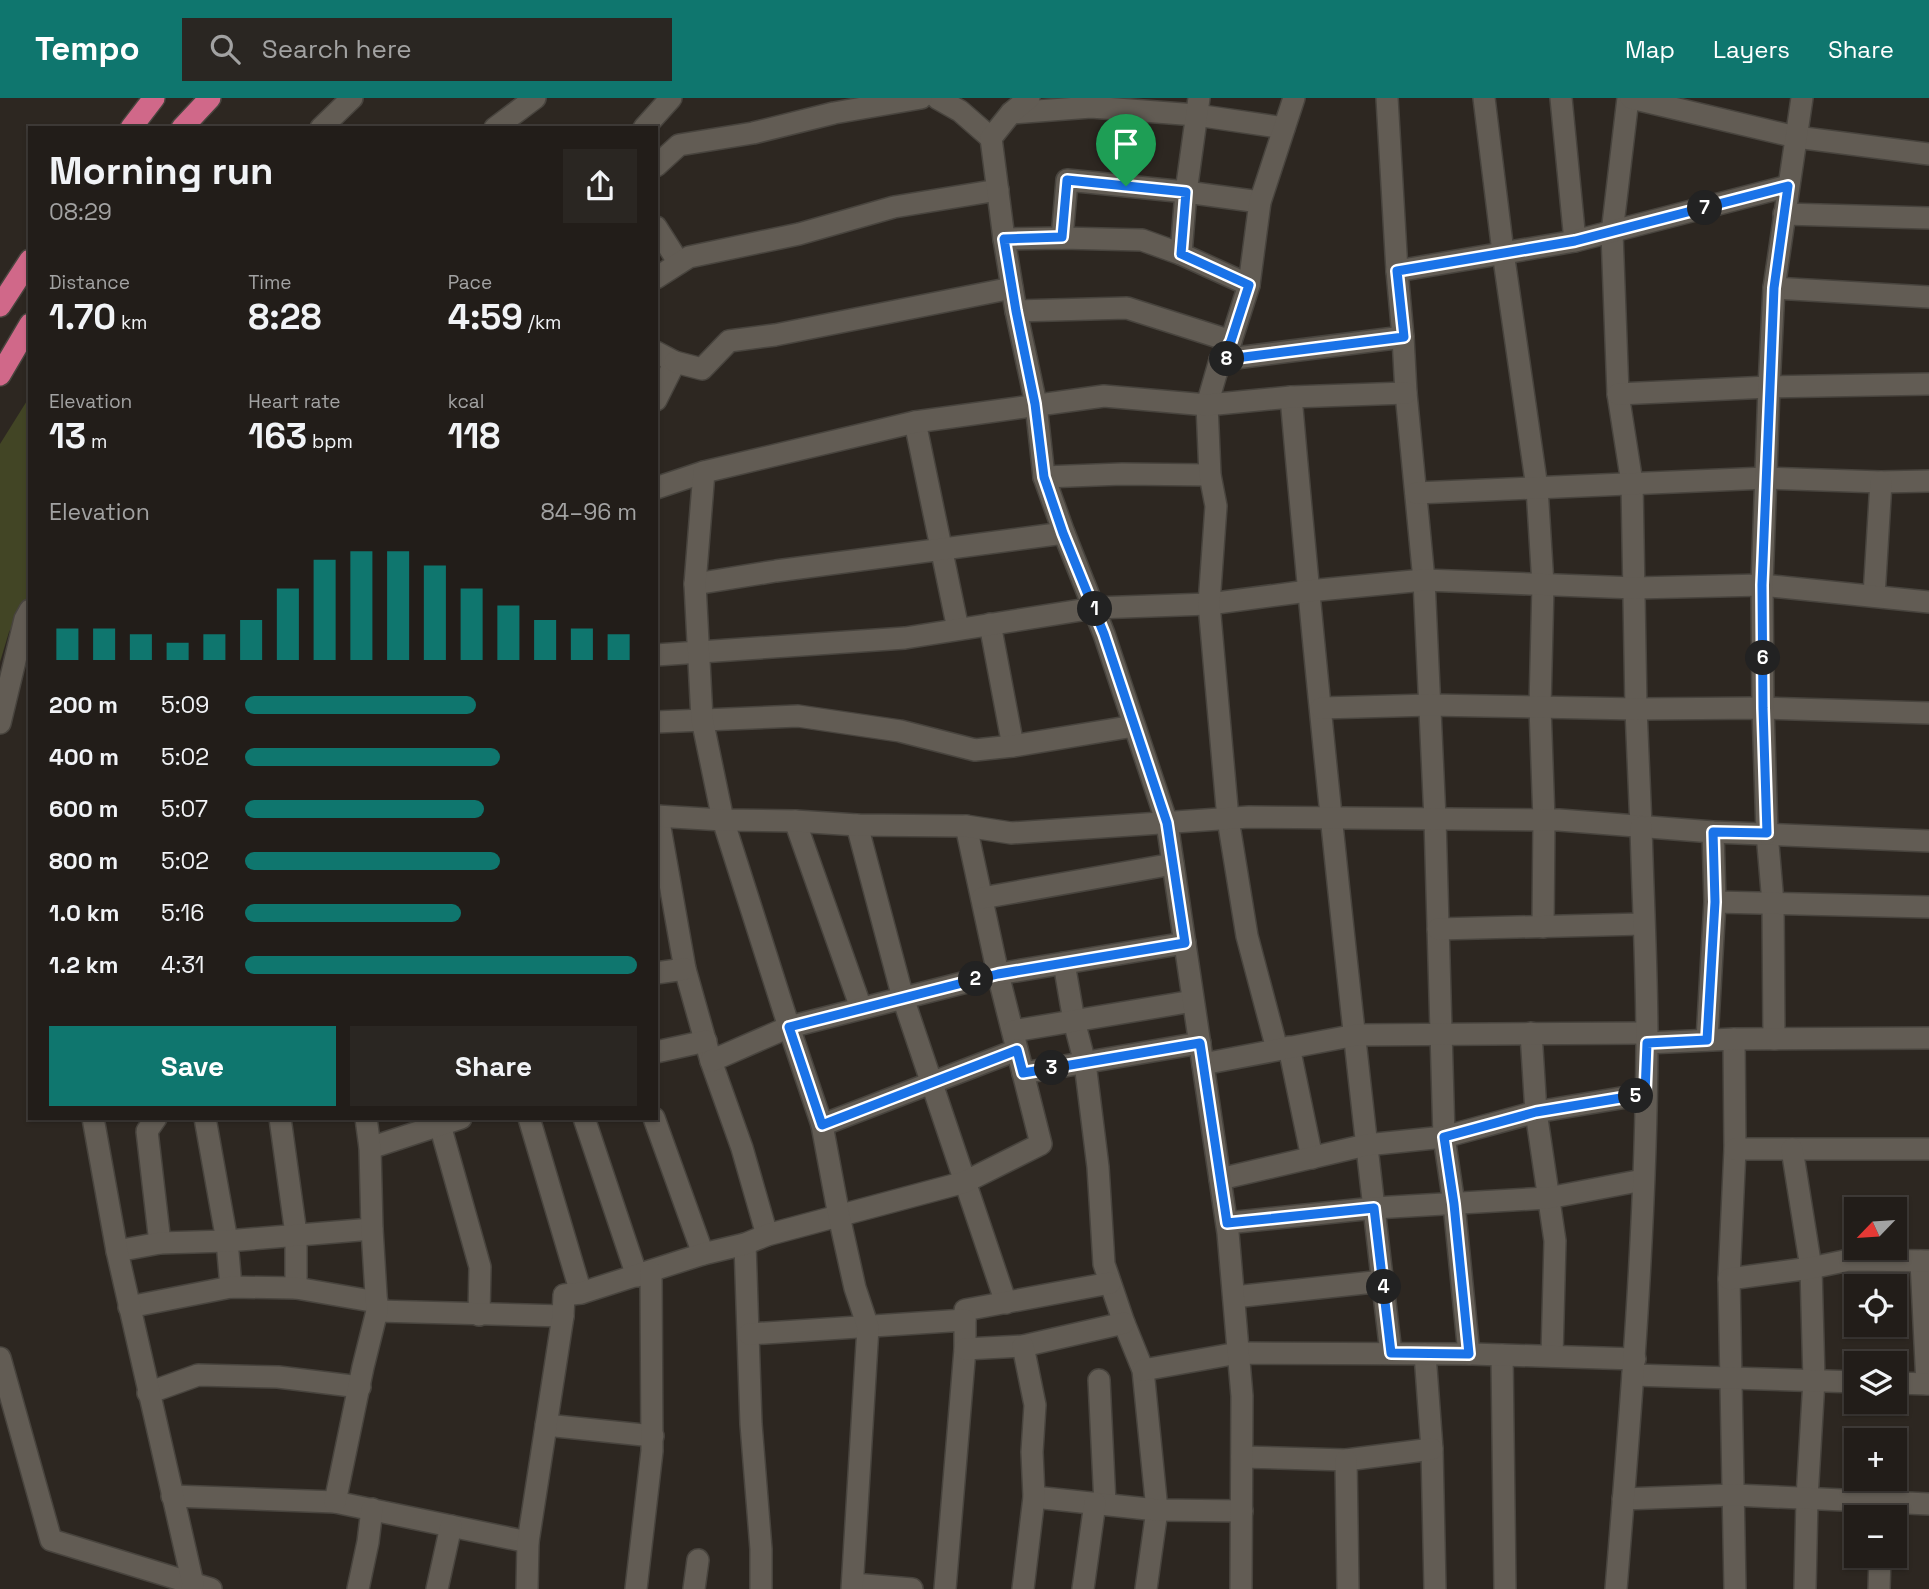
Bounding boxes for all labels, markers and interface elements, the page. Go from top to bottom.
search box [182,18,672,81]
text: Tempo [35,28,140,70]
icon: search [206,30,244,68]
text: Search here [262,32,412,66]
text: Map [1625,34,1675,65]
text: Layers [1713,34,1790,65]
text: Share [1828,34,1894,65]
pin [1096,114,1156,186]
icon: arrive [1107,125,1145,163]
text: Morning run [49,147,274,195]
button: share [563,149,637,223]
pin: 7 [1688,190,1722,226]
text: 7 [1699,195,1710,220]
text: 08:29 [49,197,112,227]
text: Distance [49,270,130,295]
text: Time [248,270,292,295]
text: Pace [448,270,492,295]
text: 1.70 [49,295,116,339]
text: 8:28 [248,295,322,339]
text: 4:59 [448,295,523,339]
text: km [116,310,147,335]
text: /km [523,310,561,335]
pin: 8 [1210,342,1244,376]
text: 8 [1221,346,1232,371]
text: Elevation [49,389,132,414]
text: Heart rate [248,389,341,414]
text: kcal [448,389,484,414]
text: 13 [49,414,86,458]
text: 163 [248,414,307,458]
text: 118 [448,414,500,458]
text: m [86,429,107,454]
text: bpm [307,429,353,454]
text: Elevation [49,497,150,527]
text: 84–96 m [540,497,637,527]
pin: 1 [1078,592,1112,626]
text: 1 [1090,596,1099,621]
pin: 6 [1746,640,1780,676]
text: 6 [1757,645,1768,670]
text: 200 m [49,690,118,720]
text: 5:09 [161,690,209,720]
text: 400 m [49,742,119,772]
text: 5:02 [161,742,209,772]
text: 600 m [49,794,119,824]
text: 5:07 [161,794,208,824]
text: 800 m [49,846,118,876]
text: 5:02 [161,846,209,876]
text: 1.0 km [49,898,119,928]
text: 5:16 [161,898,204,928]
text: 1.2 km [49,950,118,980]
text: 4:31 [161,950,204,980]
pin: 2 [958,962,993,996]
text: 2 [970,966,981,991]
button: Save [49,1026,336,1106]
button: Share [350,1026,637,1106]
pin: 3 [1034,1051,1070,1086]
text: 3 [1046,1055,1057,1080]
pin: 5 [1618,1079,1654,1114]
text: 5 [1630,1083,1641,1108]
north arrow [1844,1197,1908,1260]
map controls [1844,1197,1907,1568]
pin: 4 [1366,1270,1402,1304]
text: 4 [1377,1274,1390,1299]
button: locate [1844,1274,1907,1337]
button: layers [1844,1351,1907,1414]
button: + [1844,1428,1907,1491]
button: − [1844,1505,1907,1568]

